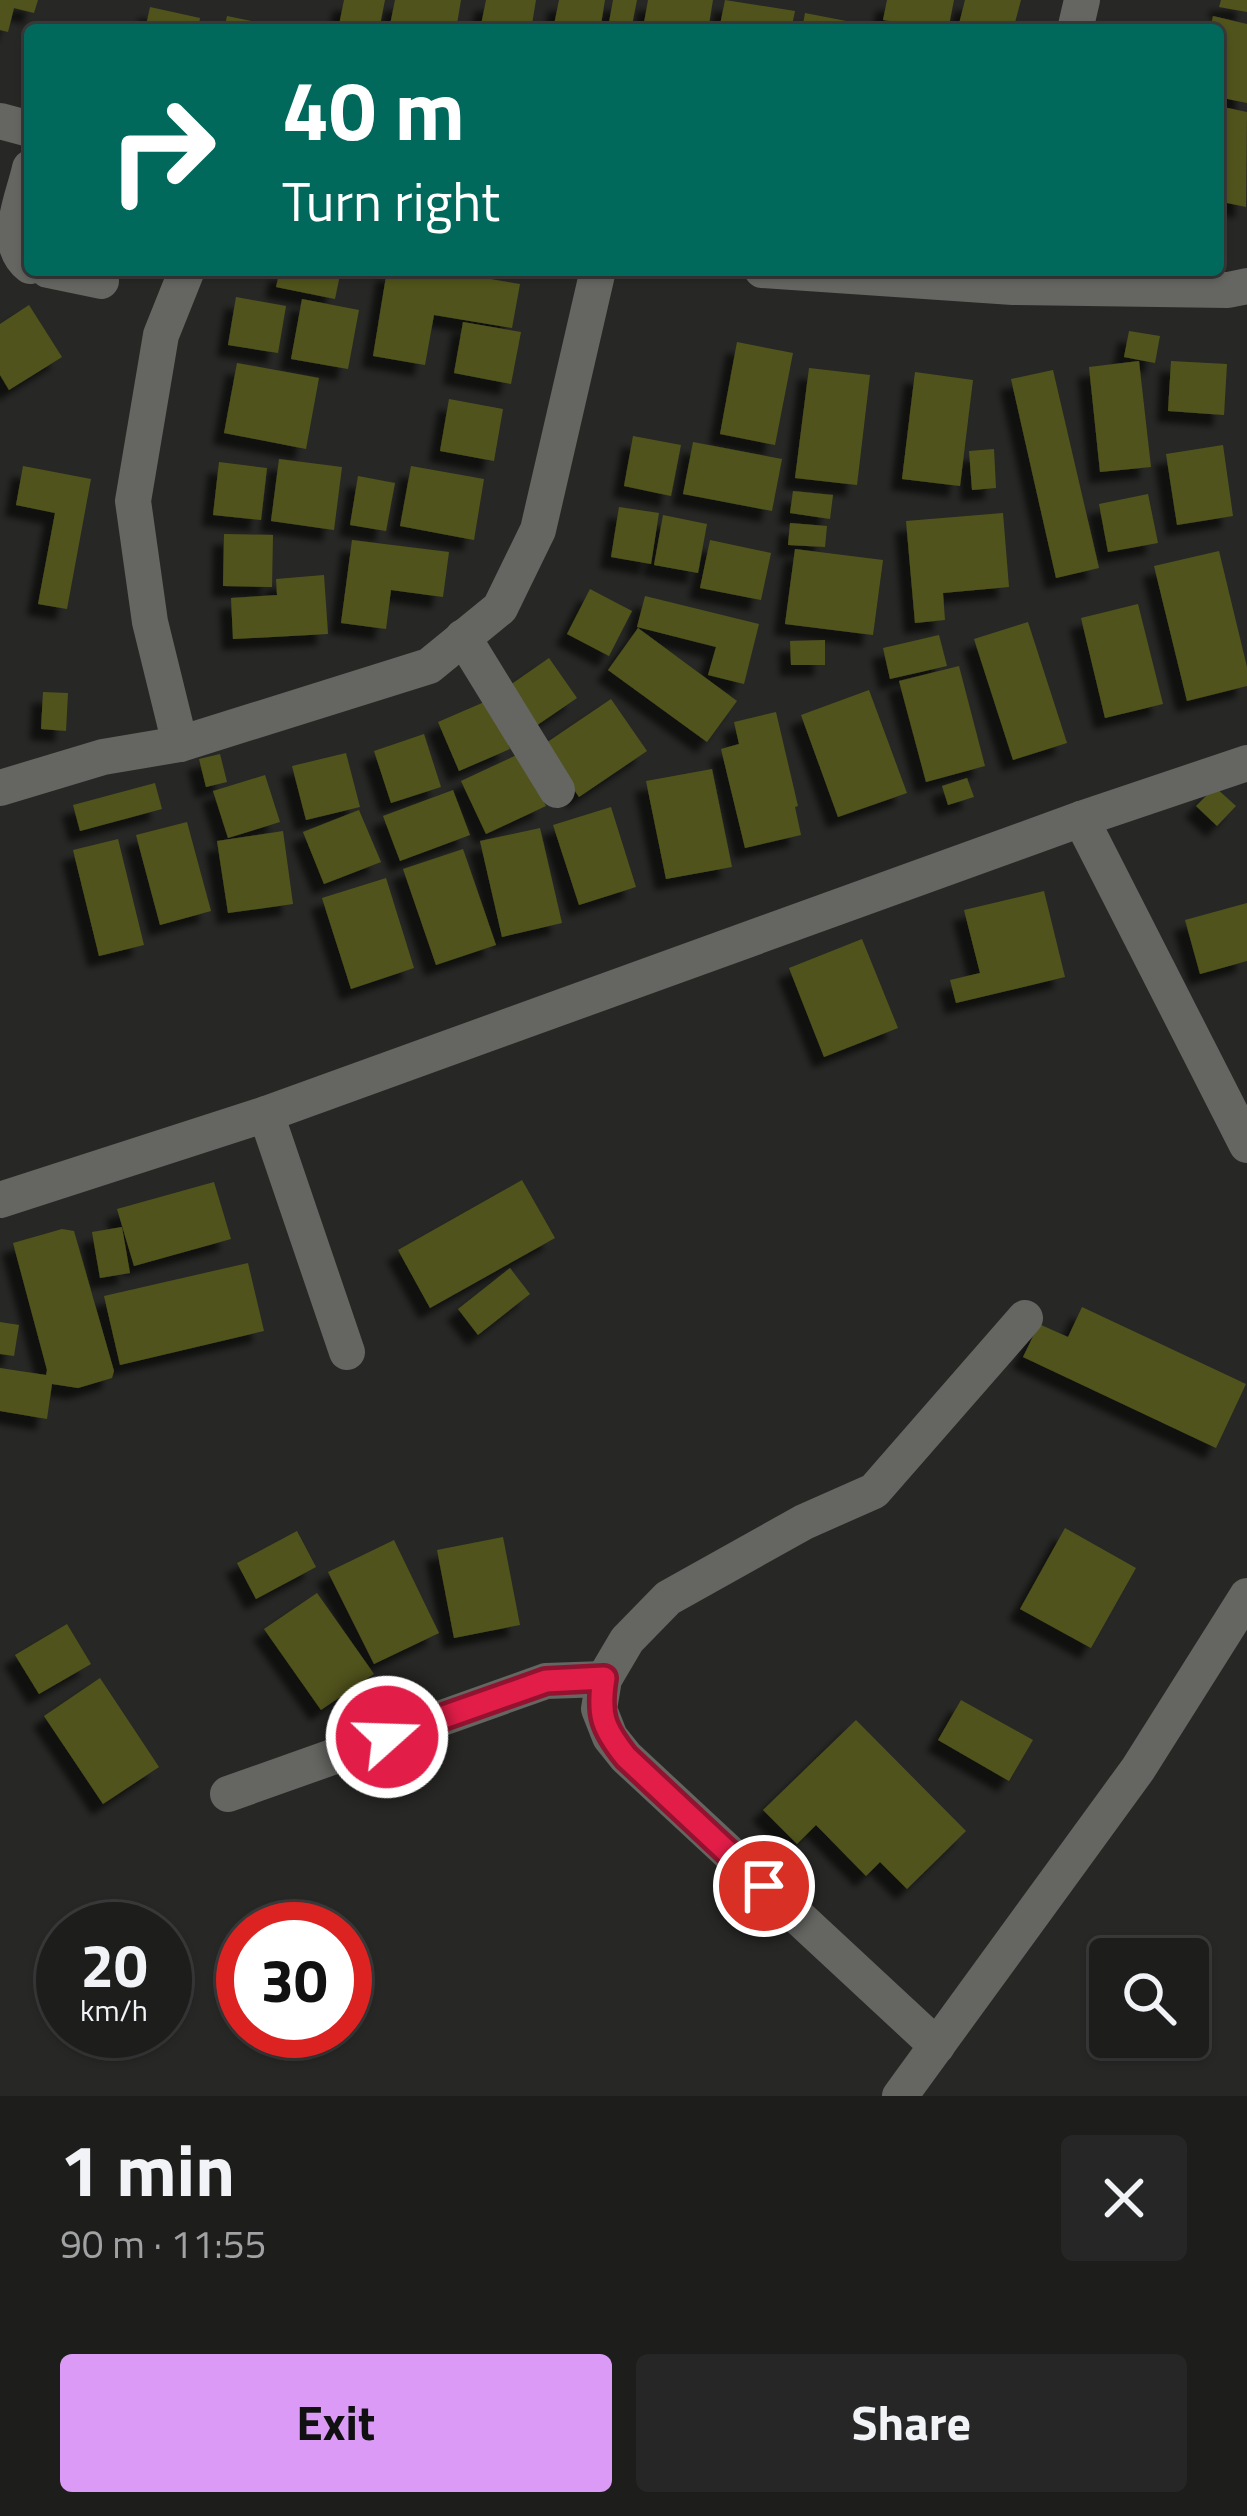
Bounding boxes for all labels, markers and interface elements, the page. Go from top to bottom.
text: 40 m [282,45,465,173]
icon: right [84,72,240,228]
text: Turn right [282,160,500,242]
position arrow [324,1674,450,1800]
pin [713,1835,815,1937]
icon: arrive [731,1853,797,1919]
speed limit sign: 30 [216,1902,372,2058]
text: 20 [80,1919,148,2010]
map controls [1089,1938,1209,2058]
button: search [1089,1938,1209,2058]
text: km/h [80,1987,148,2033]
text: 1 min [60,2114,235,2224]
button: close [1061,2135,1187,2261]
text: 90 m · 11:55 [60,2214,266,2273]
button: Exit [60,2354,612,2492]
button: Share [636,2354,1187,2492]

